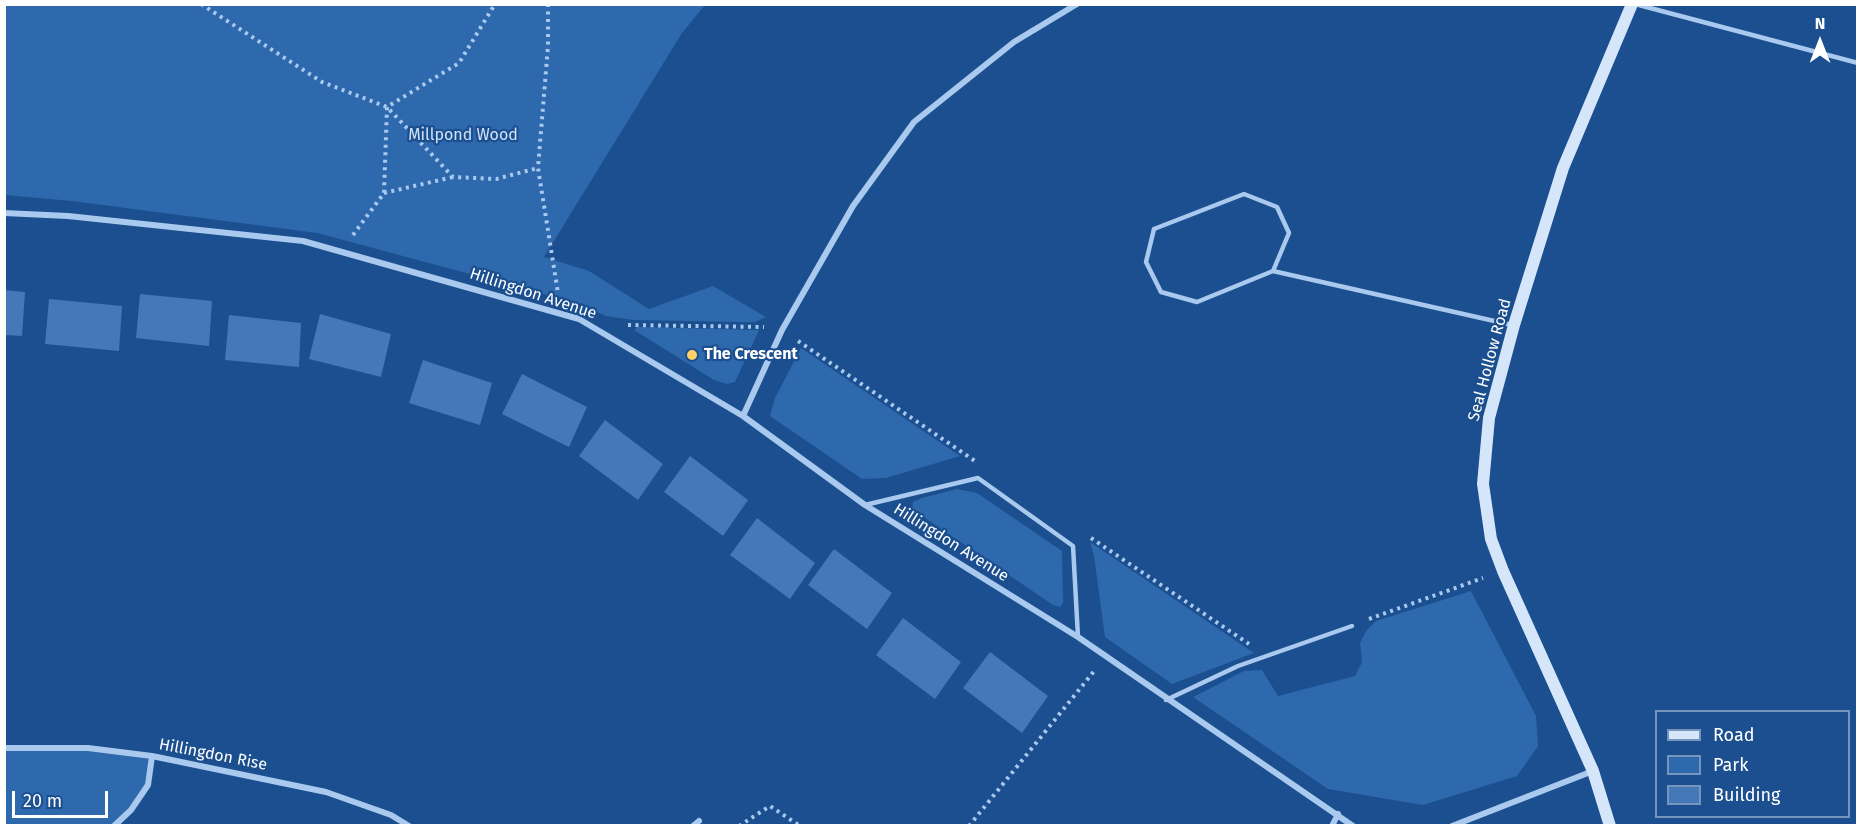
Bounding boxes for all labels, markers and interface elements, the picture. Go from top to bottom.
north arrow [1790,12,1850,72]
text: N [1815,14,1825,33]
park label: Millpond Wood [408,126,518,146]
street label: Hillingdon Avenue [467,264,599,324]
street label: Seal Hollow Road [1464,297,1516,423]
place label: The Crescent [704,345,798,365]
marker: The Crescent [685,348,699,362]
street label: Hillingdon Avenue [890,500,1012,586]
legend [1655,710,1850,818]
text: Road [1713,724,1755,746]
street label: Hillingdon Rise [157,735,269,775]
text: Park [1713,754,1748,776]
scale bar [15,779,111,817]
text: Building [1713,784,1780,806]
text: 20 m [23,790,62,812]

